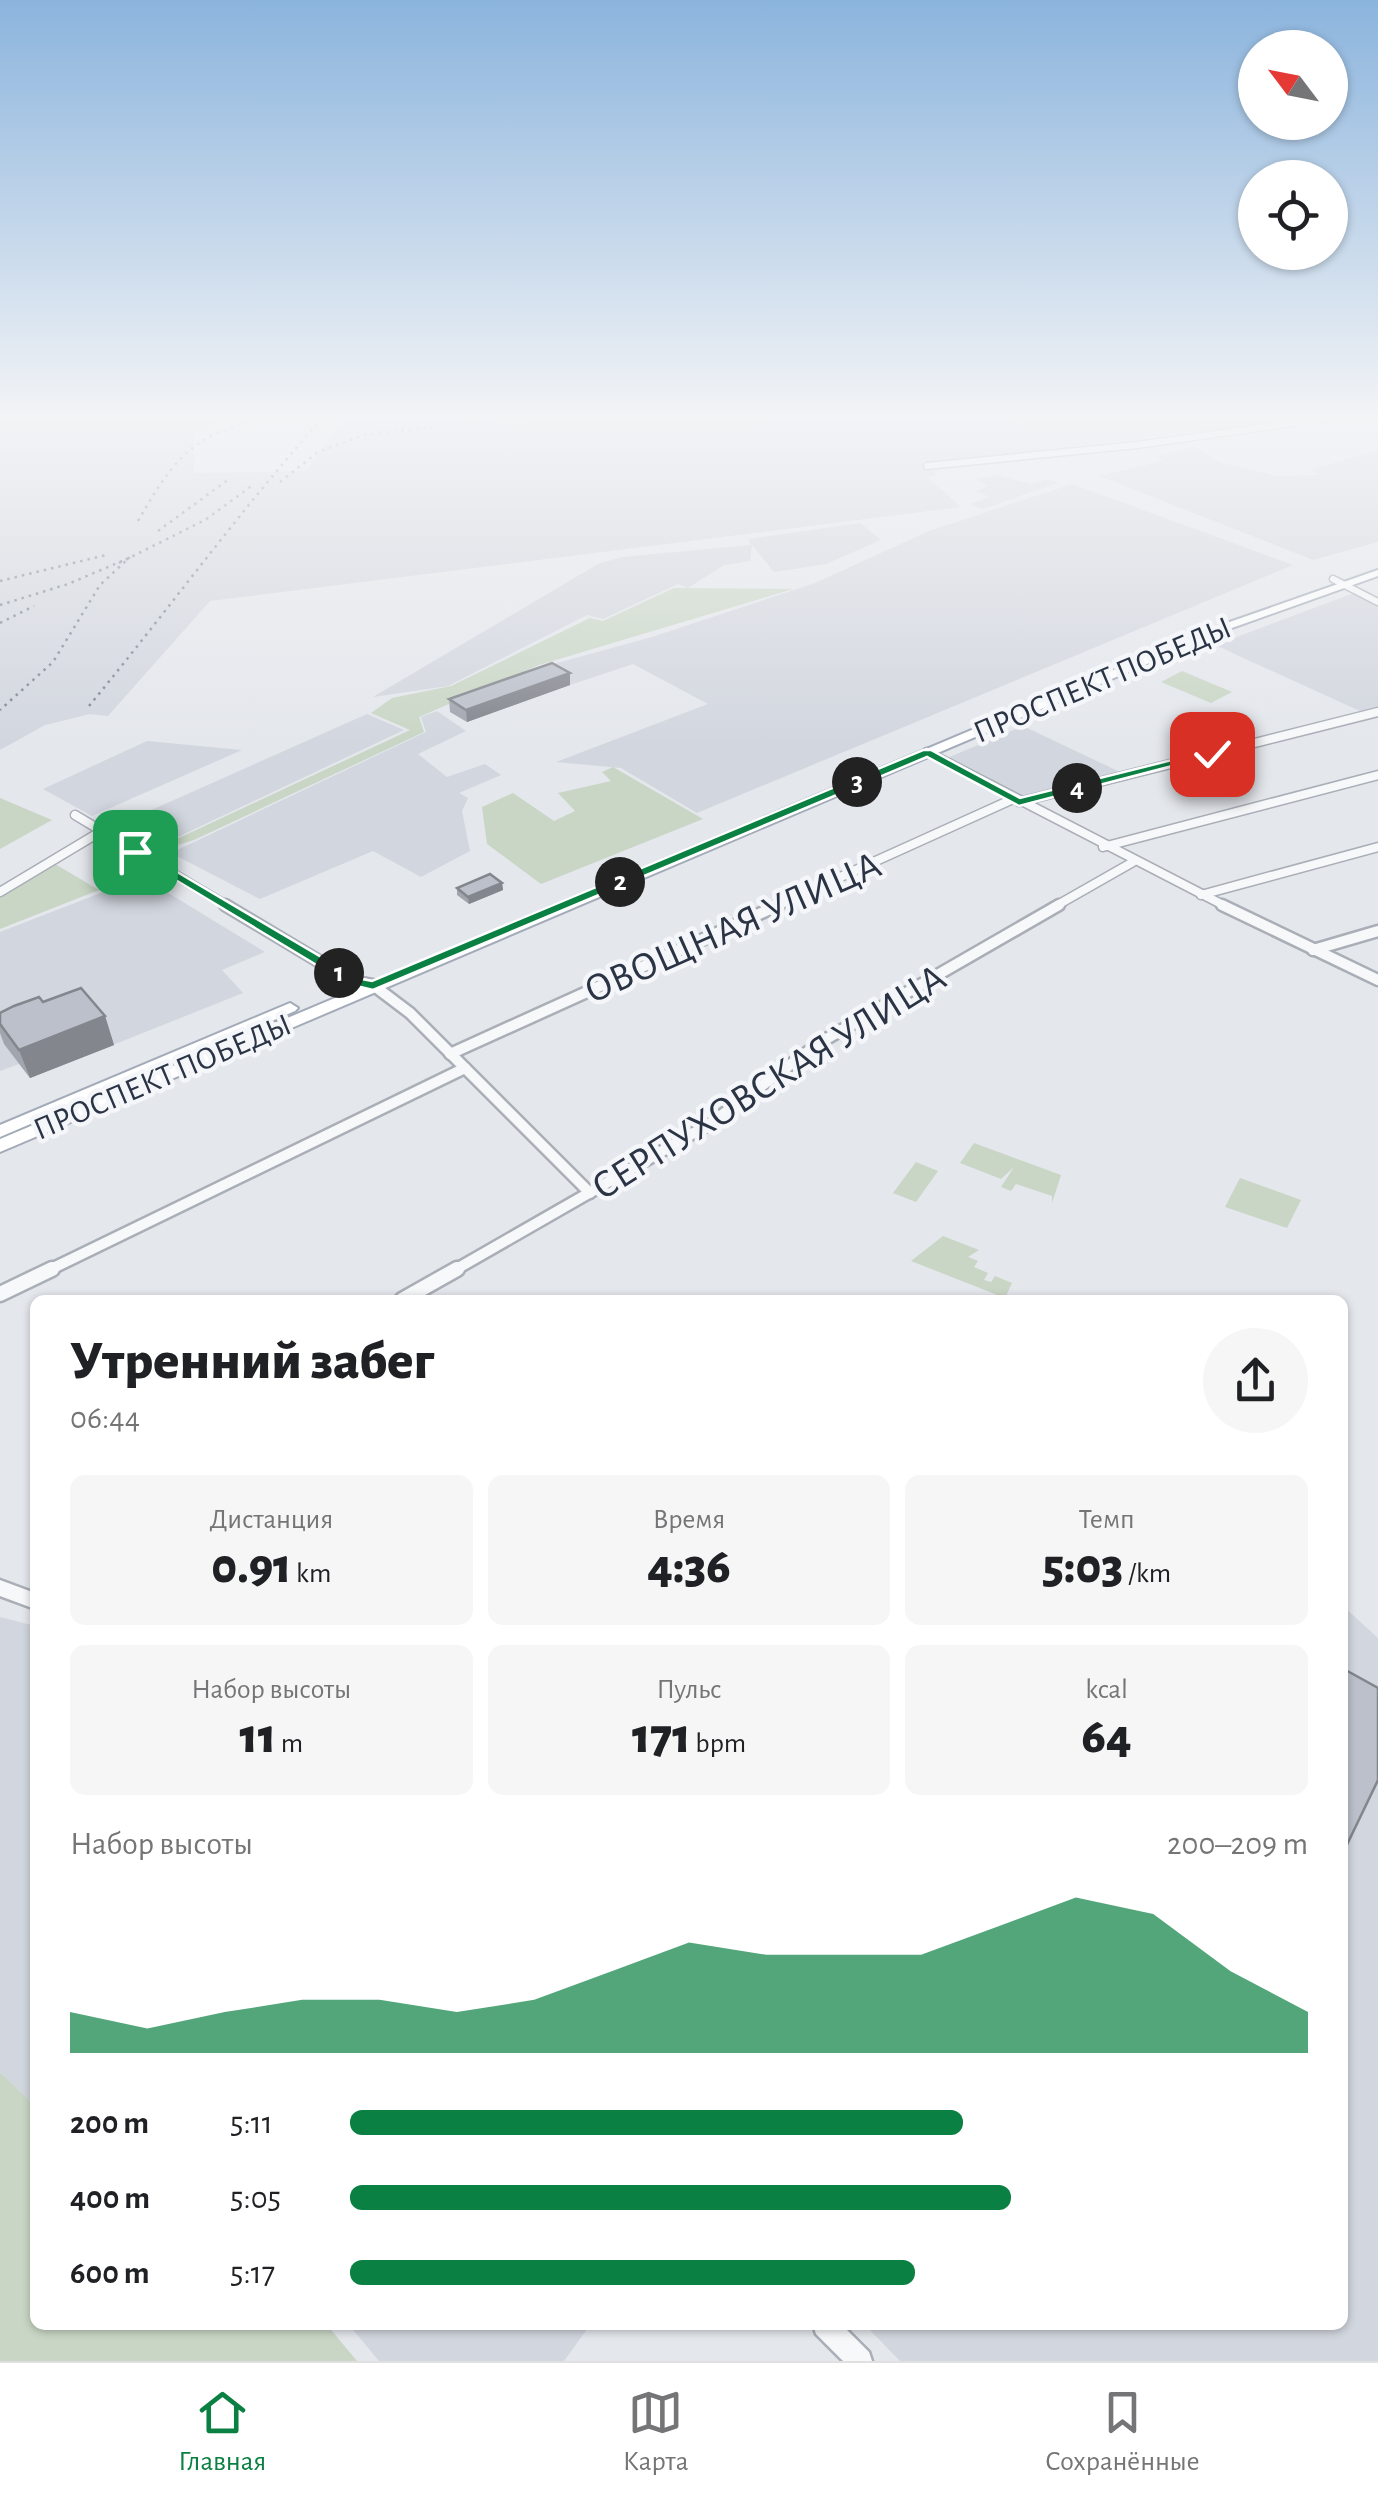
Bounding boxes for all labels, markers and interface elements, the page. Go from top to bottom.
north arrow [1238,30,1348,140]
map controls [1238,30,1348,270]
button: locate [1238,160,1348,270]
street label: ПРОСПЕКТ ПОБЕДЫ [969,611,1236,749]
pin [1170,712,1255,797]
icon: check [1185,727,1240,782]
pin: 3 [832,757,882,807]
pin: 4 [1052,763,1102,813]
text: 3 [851,768,863,796]
text: 4 [1070,774,1084,802]
pin [93,810,178,895]
icon: arrive [108,825,163,880]
street label: ОВОЩНАЯ УЛИЦА [579,845,887,1011]
pin: 2 [595,857,645,907]
text: 2 [613,868,627,896]
pin: 1 [314,948,364,998]
street label: СЕРПУХОВСКАЯ УЛИЦА [585,957,953,1208]
text: 1 [334,959,344,987]
street label: ПРОСПЕКТ ПОБЕДЫ [29,1008,296,1146]
button: share [1203,1328,1308,1433]
text: Утренний забег [70,1334,434,1389]
text: 06:44 [70,1402,140,1434]
text: Дистанция [209,1506,333,1534]
text: Время [653,1506,725,1534]
text: Темп [1079,1506,1135,1534]
text: 0.91 [211,1542,292,1592]
text: 4:36 [647,1542,731,1592]
text: 5:03 [1042,1542,1123,1592]
text: km [292,1560,331,1588]
text: /km [1123,1560,1171,1588]
text: Набор высоты [191,1676,351,1704]
text: Пульс [656,1676,722,1704]
text: kcal [1085,1676,1128,1704]
text: 11 [239,1712,276,1762]
text: 171 [632,1712,691,1762]
text: 64 [1082,1712,1132,1762]
text: m [276,1730,303,1758]
text: bpm [691,1730,746,1758]
text: Набор высоты [70,1828,253,1860]
text: 200–209 m [1167,1828,1308,1860]
text: 200 m [70,2107,149,2139]
text: 5:11 [230,2107,273,2139]
text: 400 m [70,2182,150,2214]
text: 5:05 [230,2182,281,2214]
text: 600 m [70,2257,149,2289]
text: 5:17 [230,2257,275,2289]
tab: Главная [178,2385,266,2479]
tab: Карта [623,2385,688,2479]
tab: Сохранённые [1045,2385,1200,2479]

